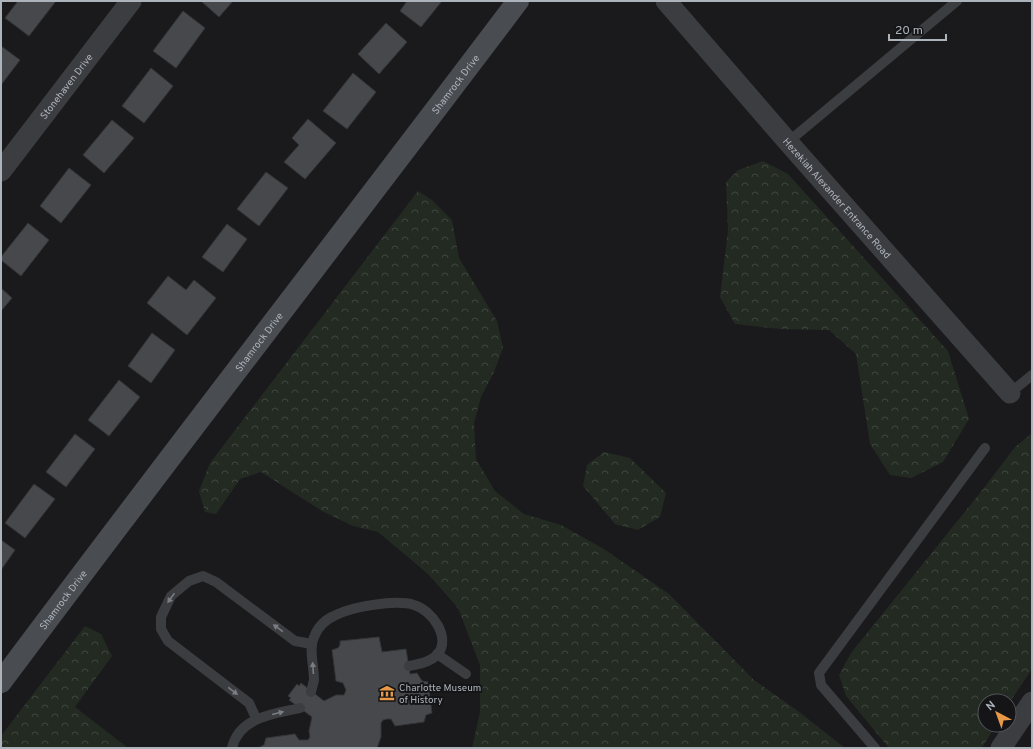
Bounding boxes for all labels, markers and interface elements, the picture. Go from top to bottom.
scale bar [889,16,946,42]
text: 20 m [895,23,923,39]
street label: Stonehaven Drive [38,51,97,122]
street label: Shamrock Drive [430,52,483,117]
street label: Hezekiah Alexander Entrance Road [779,136,893,262]
street label: Shamrock Drive [233,310,287,375]
street label: Shamrock Drive [37,568,91,633]
one-way arrow [168,592,175,603]
one-way arrow [272,623,283,632]
one-way arrow [309,662,316,674]
place label: Charlotte Museum of History [399,682,481,707]
museum icon: Charlotte Museum of History [378,684,396,702]
one-way arrow [228,686,238,694]
north arrow [977,693,1017,733]
text: N [984,698,999,714]
one-way arrow [272,710,284,716]

